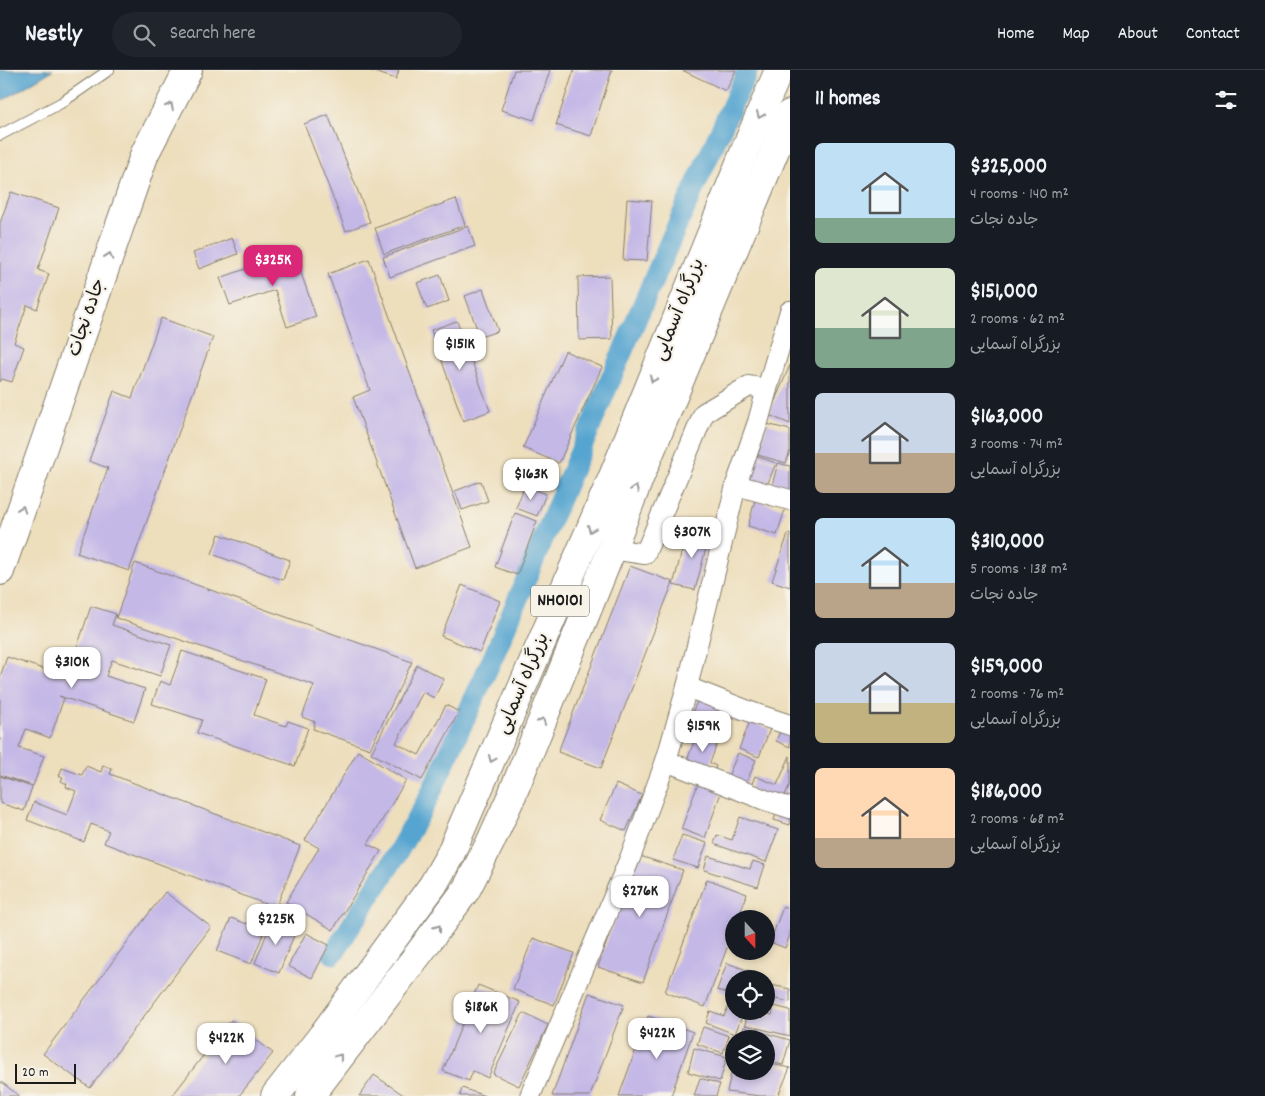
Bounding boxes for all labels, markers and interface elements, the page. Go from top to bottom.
search box [112,12,462,57]
text: Nestly [25,18,82,52]
icon: search [130,21,158,49]
text: Search here [170,21,256,48]
text: Home [997,22,1034,47]
text: Map [1062,22,1090,47]
text: About [1118,22,1158,47]
text: Contact [1186,22,1240,47]
text: 11 homes [815,85,880,115]
icon: filters [1212,86,1240,114]
one-way arrow [164,102,174,111]
one-way arrow [756,110,766,119]
text: $325,000 [970,153,1047,183]
icon: home [855,163,915,223]
text: 4 rooms · 140 m² [970,183,1069,206]
text: جاده نجات [970,209,1038,232]
pin: $325K [238,244,308,287]
text: $325K [254,249,292,272]
one-way arrow [104,252,114,261]
street label: بزرگراه آسمایی [647,255,713,365]
street label: جاده نجات [62,275,114,361]
text: $151,000 [970,278,1038,308]
icon: home [855,288,915,348]
text: 2 rooms · 62 m² [970,308,1065,331]
pin: $151K [425,328,495,371]
text: $151K [445,333,475,356]
text: بزرگراه آسمایی [970,334,1061,357]
one-way arrow [648,374,659,383]
text: $163,000 [970,403,1043,433]
icon: home [855,413,915,473]
text: 3 rooms · 74 m² [970,433,1063,456]
pin: $163K [496,458,566,501]
text: بزرگراه آسمایی [970,459,1061,482]
text: $163K [514,463,548,486]
one-way arrow [629,485,639,494]
one-way arrow [16,505,26,514]
pin: $307K [657,516,727,559]
text: $307K [673,521,711,544]
one-way arrow [586,524,597,533]
text: $310,000 [970,528,1044,558]
icon: home [855,538,915,598]
text: 5 rooms · 138 m² [970,558,1067,581]
text: جاده نجات [970,584,1038,607]
road number: NH0101 [531,586,589,616]
street label: بزرگراه آسمایی [490,629,558,739]
pin: $310K [37,646,107,689]
text: $310K [55,651,89,674]
text: $159,000 [970,653,1043,683]
icon: home [855,663,915,723]
text: 2 rooms · 76 m² [970,683,1064,706]
text: بزرگراه آسمایی [970,709,1061,732]
pin: $159K [668,710,738,753]
text: $159K [686,715,720,738]
one-way arrow [536,717,546,726]
one-way arrow [488,754,499,763]
text: $186,000 [970,778,1042,808]
icon: home [855,788,915,848]
text: 2 rooms · 68 m² [970,808,1064,831]
text: بزرگراه آسمایی [970,834,1061,857]
pin: $276K [605,876,675,918]
text: $276K [622,880,658,903]
pin: $225K [241,904,311,946]
text: $225K [258,908,294,931]
north arrow [725,910,775,960]
map controls [725,910,775,1080]
one-way arrow [432,924,441,934]
button: locate [725,970,775,1020]
pin: $186K [446,992,516,1034]
text: $186K [464,996,498,1019]
pin: $422K [622,1018,692,1060]
pin: $422K [191,1022,261,1065]
text: $422K [639,1022,675,1045]
text: $422K [208,1027,244,1050]
button: layers [725,1030,775,1080]
one-way arrow [334,1054,342,1063]
scale bar [15,1061,76,1084]
text: 20 m [22,1063,49,1083]

